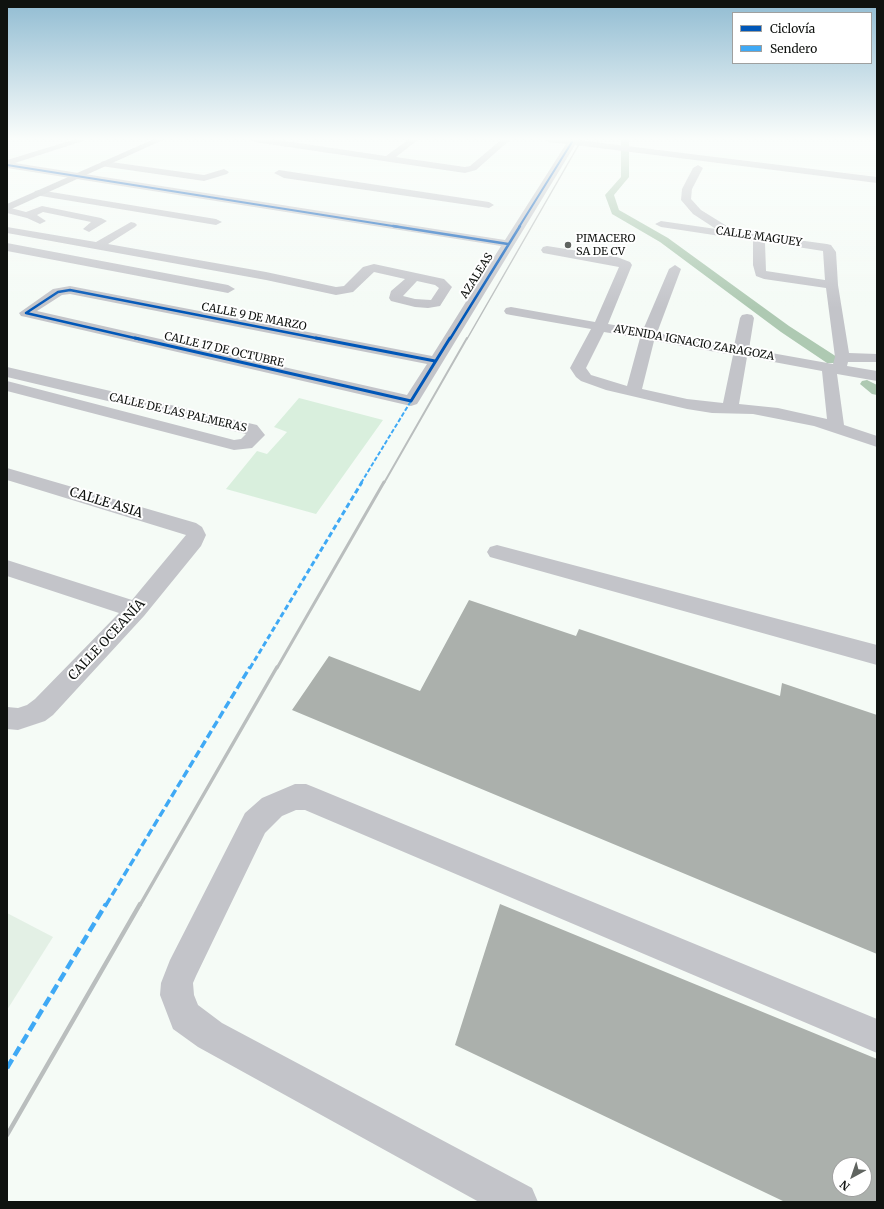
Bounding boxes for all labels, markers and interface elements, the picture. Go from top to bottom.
legend [732,12,872,64]
text: Ciclovía [770,21,815,36]
text: Sendero [770,41,817,56]
street label: CALLE MAGUEY [715,224,803,250]
place label: PIMACERO SA DE CV [576,232,635,258]
marker: PIMACERO SA DE CV [563,240,573,250]
street label: AZALEAS [458,251,496,301]
street label: CALLE 9 DE MARZO [200,300,308,334]
street label: AVENIDA IGNACIO ZARAGOZA [613,322,775,364]
street label: CALLE 17 DE OCTUBRE [163,330,285,370]
street label: CALLE DE LAS PALMERAS [108,391,248,435]
street label: CALLE ASIA [68,484,144,522]
street label: CALLE OCEANÍA [65,596,149,684]
north arrow [832,1157,872,1197]
text: N [837,1177,853,1194]

